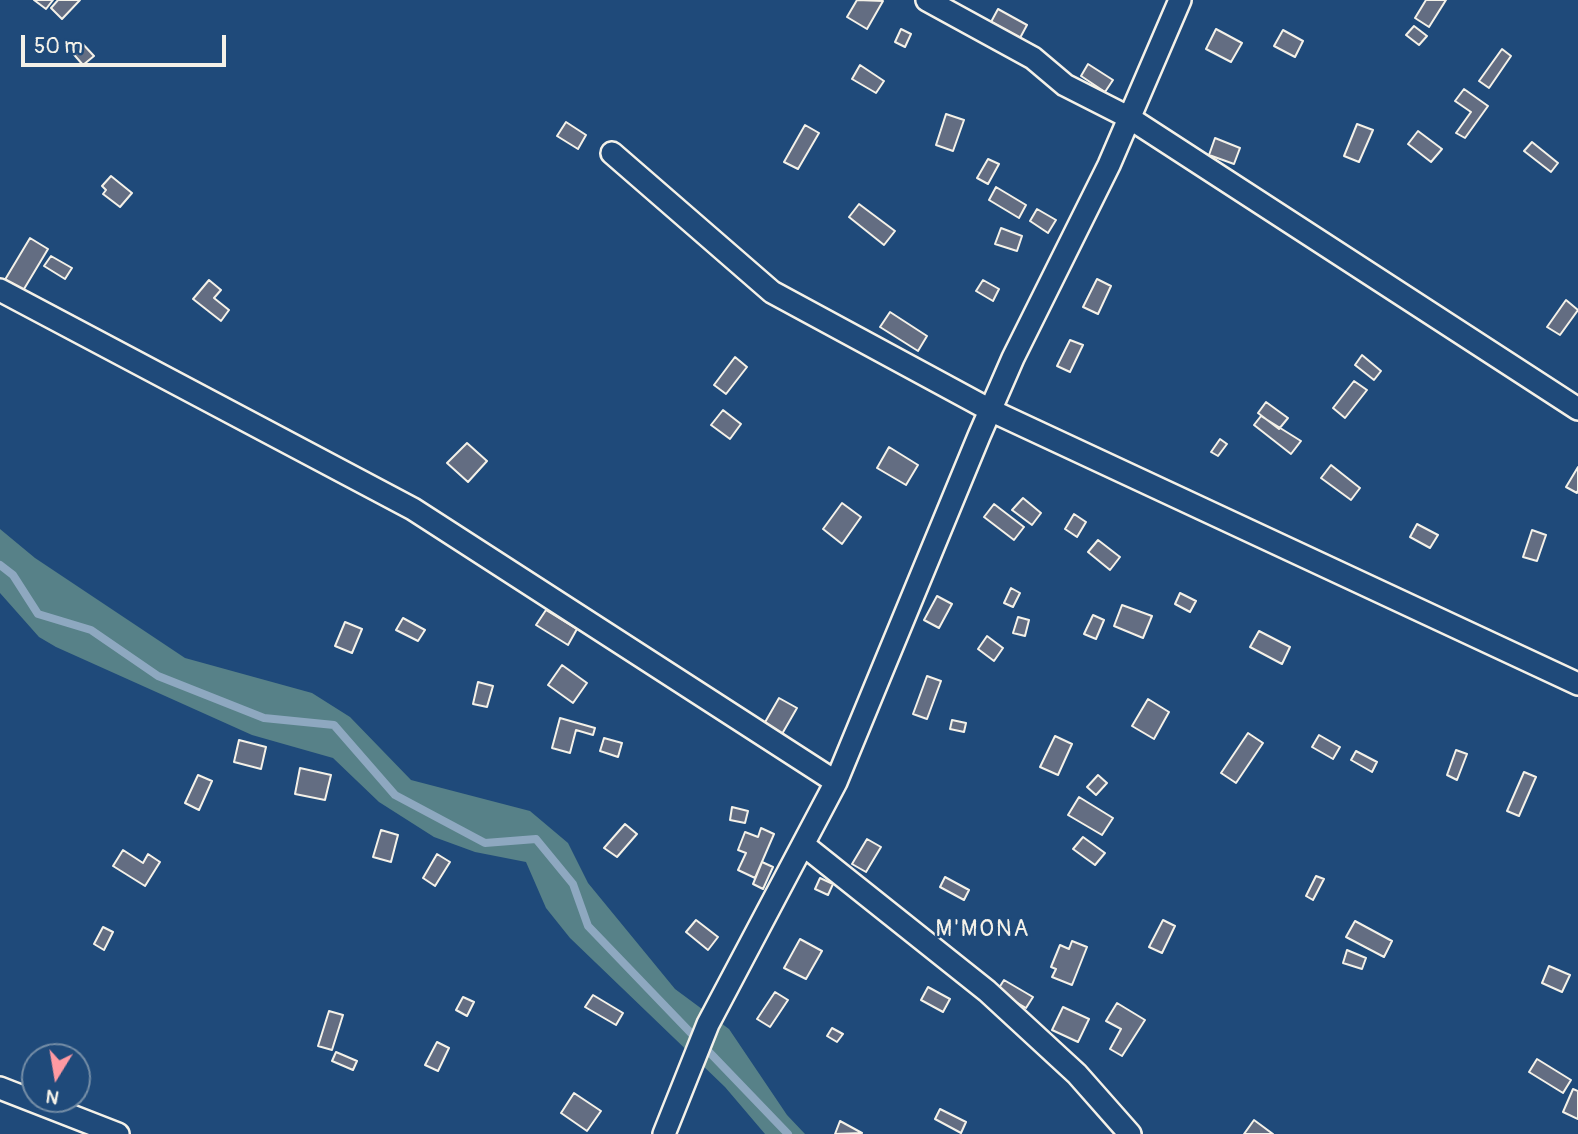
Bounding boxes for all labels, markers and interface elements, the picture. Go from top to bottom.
scale bar [24,21,229,65]
text: 50 m [34,33,83,60]
district label: M'MONA [936,916,1030,944]
north arrow [21,1043,91,1113]
text: N [44,1084,61,1110]

